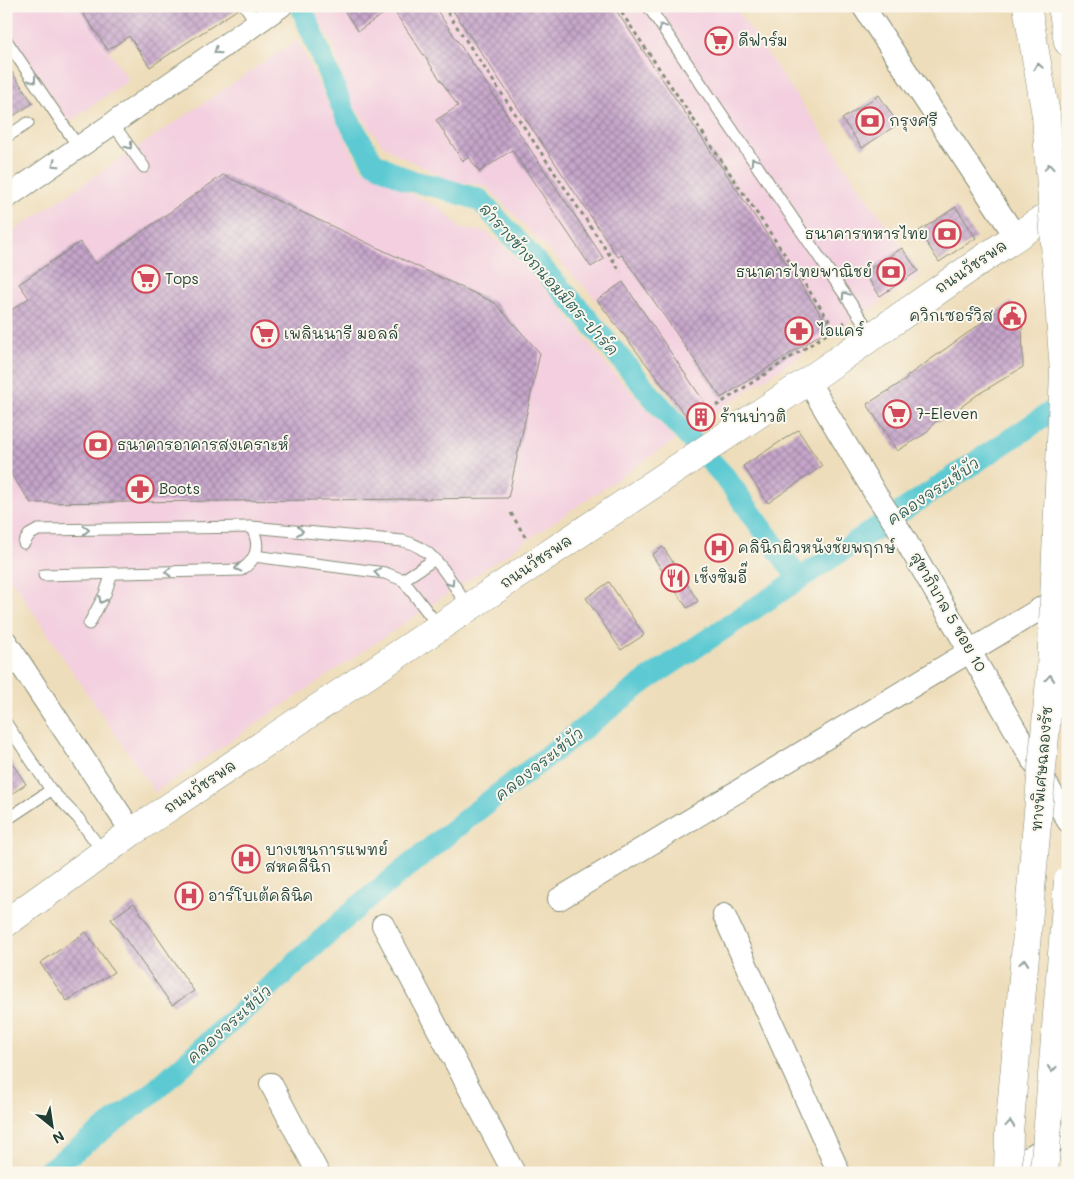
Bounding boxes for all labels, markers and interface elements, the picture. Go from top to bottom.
one-way arrow [659,23,668,33]
supermarket icon: ดีฟาร์ม [704,26,734,56]
place label: ดีฟาร์ม [738,30,788,50]
one-way arrow [213,45,223,54]
one-way arrow [1033,62,1043,71]
one-way arrow [27,75,37,84]
bank icon: กรุงศรี [855,106,885,136]
place label: กรุงศรี [889,110,938,132]
one-way arrow [123,140,132,149]
one-way arrow [750,157,760,166]
one-way arrow [51,158,61,167]
one-way arrow [1044,162,1055,170]
water label: ลำรางข้างถนอมมิตร-ปาร์ค [475,197,624,360]
bank icon: ธนาคารทหารไทย [932,219,962,249]
place label: ธนาคารทหารไทย [805,223,928,243]
street label: ถนนวัชรพล [930,234,1010,298]
bank icon: ธนาคารไทยพาณิชย์ [876,257,906,287]
place label: ธนาคารไทยพาณิชย์ [736,261,872,281]
supermarket icon: Tops [131,264,161,294]
place label: Tops [165,268,199,288]
one-way arrow [842,292,851,301]
public building icon: ควิกเซอร์วิส [997,301,1027,331]
place label: ควิกเซอร์วิส [910,305,993,325]
pharmacy icon: ไอแคร์ [784,316,814,346]
supermarket icon: เพลินนารี มอลล์ [250,319,280,349]
place label: ไอแคร์ [816,320,864,340]
place label: เพลินนารี มอลล์ [284,323,399,343]
supermarket icon: 7-Eleven [882,399,912,429]
building icon: ร้านบ่าวติ [686,402,716,432]
place label: 7-Eleven [916,403,978,423]
place label: ร้านบ่าวติ [720,406,786,426]
bank icon: ธนาคารอาคารสงเคราะห์ [83,430,113,460]
place label: ธนาคารอาคารสงเคราะห์ [117,434,289,454]
water label: คลองจระเข้บัว [882,452,983,529]
pharmacy icon: Boots [125,474,155,504]
place label: Boots [159,478,200,498]
one-way arrow [83,525,91,535]
one-way arrow [296,526,304,537]
street label: ถนนวัชรพล [495,529,575,593]
hospital icon: คลินิกผิวหนังชัยพฤกษ์ [704,533,734,563]
place label: คลินิกผิวหนังชัยพฤกษ์ [738,536,896,558]
street label: สุขาภิบาล 5 ซอย 10 [905,548,991,676]
place label: เช็งซิมอี๊ [694,561,747,587]
one-way arrow [234,562,242,573]
restaurant icon: เช็งซิมอี๊ [660,563,690,593]
one-way arrow [164,567,172,577]
one-way arrow [372,567,380,578]
one-way arrow [445,578,455,587]
one-way arrow [98,594,108,603]
one-way arrow [1044,674,1055,682]
street label: ทางพิเศษฉลองรัช [1025,705,1056,832]
water label: คลองจระเข้บัว [490,722,587,805]
street label: ถนนวัชรพล [159,754,239,818]
place label: บางเขนการแพทย์ สหคลีนิก [265,839,388,876]
hospital icon: บางเขนการแพทย์ สหคลีนิก [231,844,261,874]
hospital icon: อาร์โบเต้คลินิค [174,881,204,911]
place label: อาร์โบเต้คลินิค [208,885,313,905]
one-way arrow [1018,958,1029,966]
water label: คลองจระเข้บัว [182,980,275,1067]
one-way arrow [1047,1065,1058,1073]
north arrow [28,1102,78,1152]
one-way arrow [1004,1120,1015,1128]
text: N [49,1127,68,1149]

